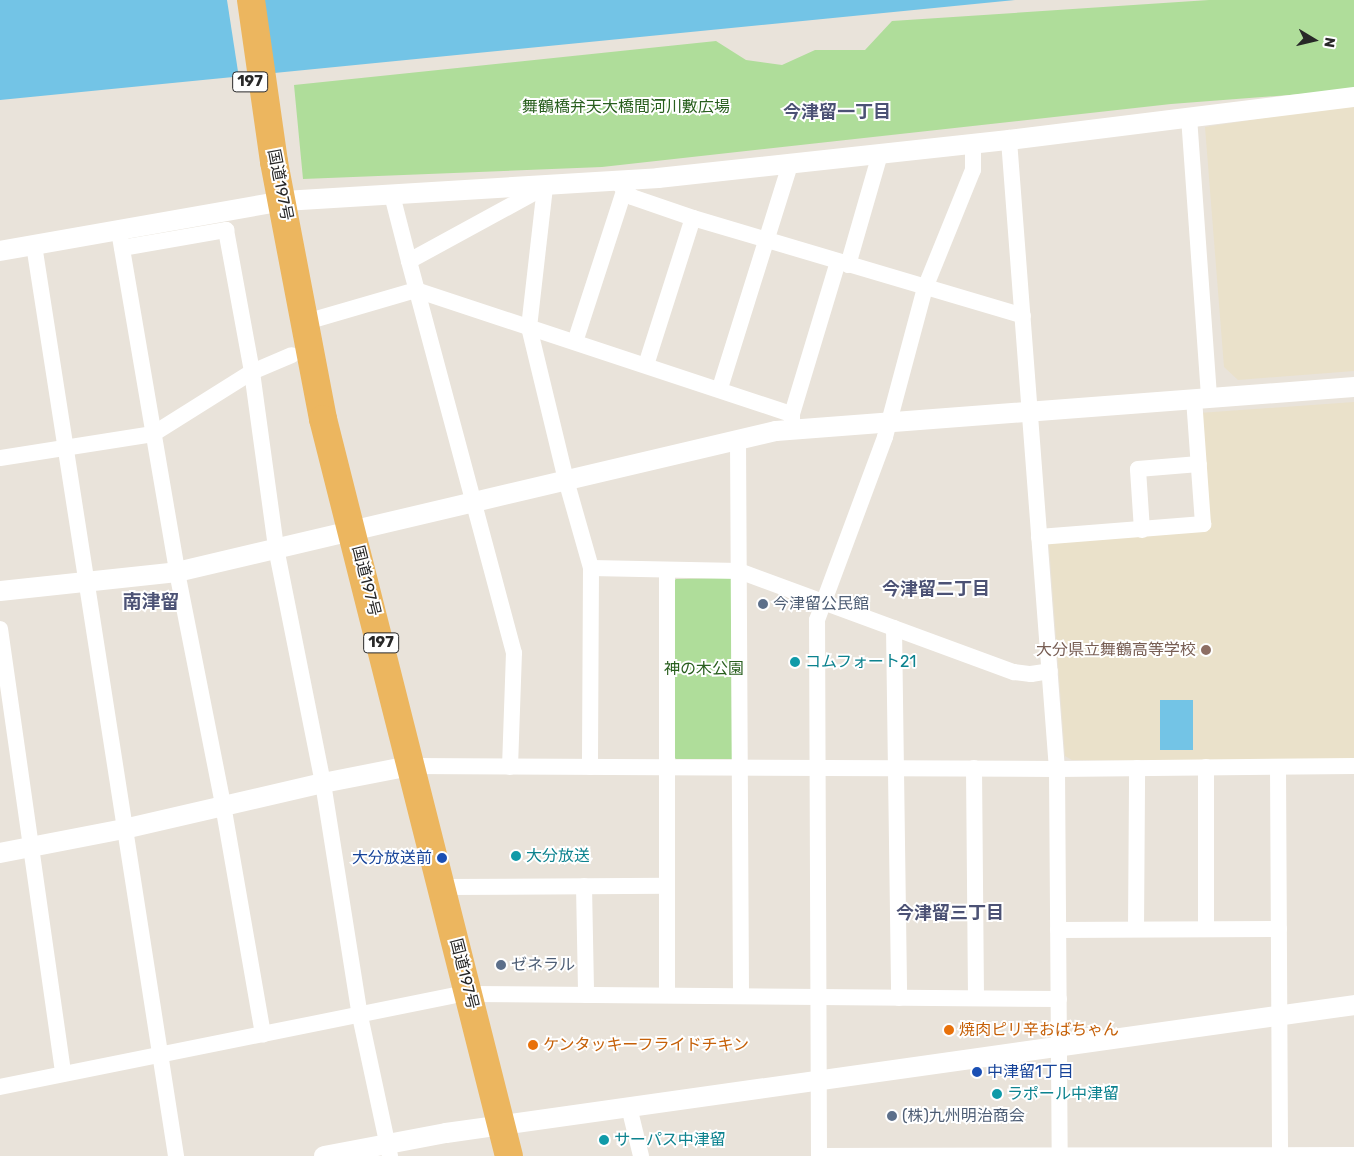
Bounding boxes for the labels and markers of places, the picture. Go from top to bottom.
place label: 今津留公民館 [773,594,869,614]
marker: 今津留公民館 [757,598,769,610]
place label: 大分県立舞鶴高等学校 [1036,640,1196,660]
marker: 大分県立舞鶴高等学校 [1200,644,1212,656]
place label: コムフォート21 [805,652,917,672]
marker: コムフォート21 [789,656,801,668]
place label: 大分放送 [526,846,590,866]
place label: 大分放送前 [352,848,432,868]
marker: 大分放送 [510,850,522,862]
marker: 大分放送前 [436,852,448,864]
place label: ゼネラル [511,955,575,975]
marker: ゼネラル [495,959,507,971]
place label: 焼肉ピリ辛おばちゃん [959,1020,1119,1040]
marker: 焼肉ピリ辛おばちゃん [943,1024,955,1036]
place label: ケンタッキーフライドチキン [543,1035,751,1055]
marker: ケンタッキーフライドチキン [527,1039,539,1051]
place label: 中津留1丁目 [987,1062,1074,1082]
marker: 中津留1丁目 [971,1066,983,1078]
place label: ラポール中津留 [1007,1084,1119,1104]
marker: ラポール中津留 [991,1088,1003,1100]
place label: (株)九州明治商会 [902,1106,1025,1126]
marker: (株)九州明治商会 [886,1110,898,1122]
place label: サーパス中津留 [614,1130,726,1150]
marker: サーパス中津留 [598,1134,610,1146]

